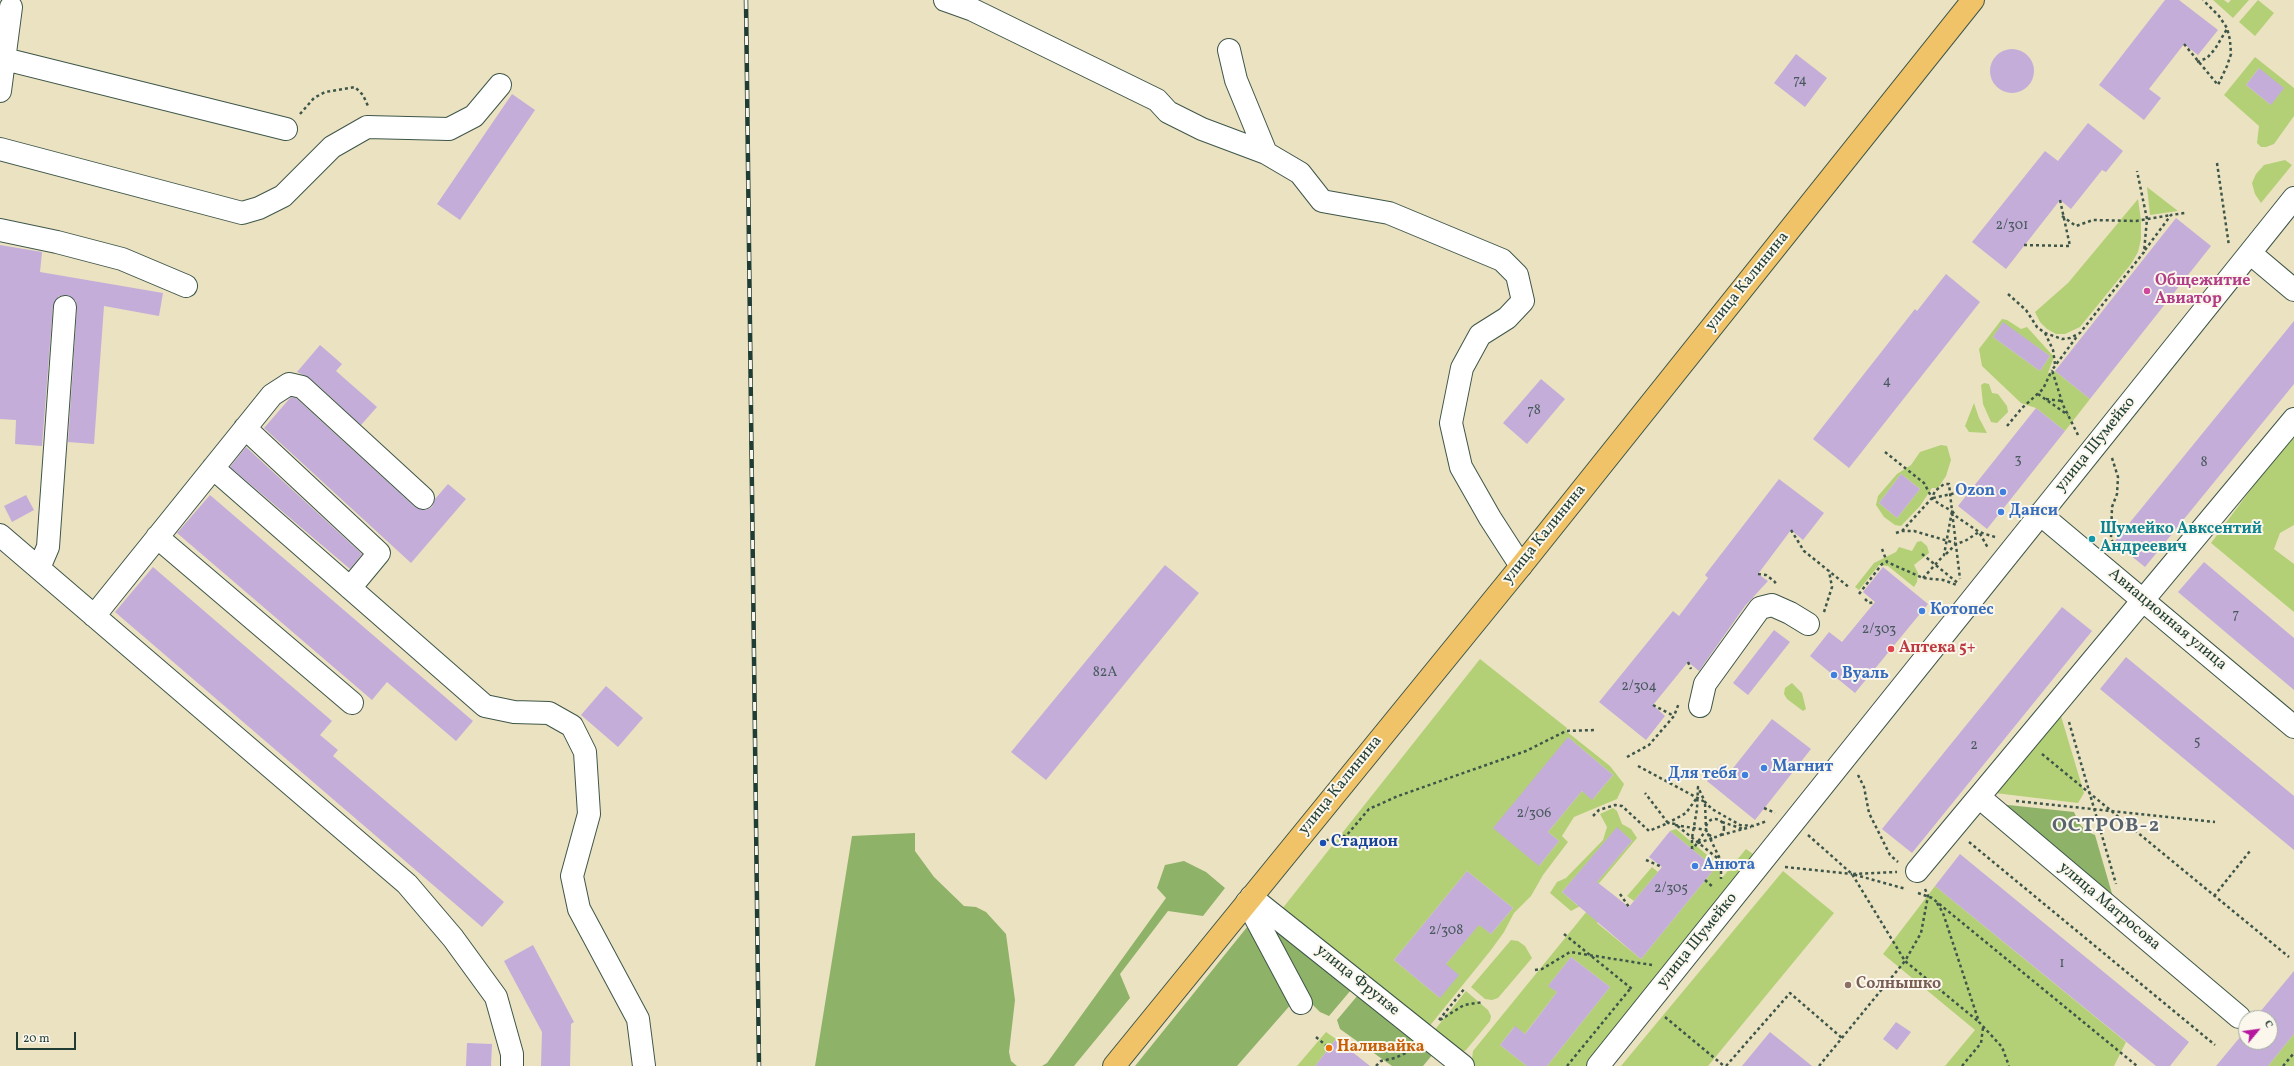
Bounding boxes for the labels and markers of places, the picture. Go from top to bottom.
place label: Общежитие Авиатор [2155,272,2250,310]
marker: Общежитие Авиатор [2142,286,2152,296]
place label: Ozon [1955,482,1995,502]
marker: Ozon [1998,487,2008,497]
place label: Данси [2009,502,2058,522]
marker: Данси [1996,507,2006,517]
place label: Шумейко Авксентий Андреевич [2100,520,2262,558]
marker: Шумейко Авксентий Андреевич [2087,534,2097,544]
place label: Котопес [1930,601,1994,621]
marker: Котопес [1917,606,1927,616]
place label: Аптека 5+ [1899,639,1975,659]
marker: Аптека 5+ [1886,644,1896,654]
place label: Вуаль [1842,665,1889,685]
marker: Вуаль [1829,670,1839,680]
place label: Магнит [1772,758,1833,778]
marker: Магнит [1759,763,1769,773]
place label: Для тебя [1668,765,1737,785]
marker: Для тебя [1740,770,1750,780]
place label: Стадион [1331,833,1398,853]
marker: Стадион [1318,838,1328,848]
place label: Анюта [1703,856,1755,876]
marker: Анюта [1690,861,1700,871]
place label: Солнышко [1856,975,1941,995]
marker: Солнышко [1843,980,1853,990]
place label: Наливайка [1337,1038,1424,1058]
marker: Наливайка [1324,1043,1334,1053]

